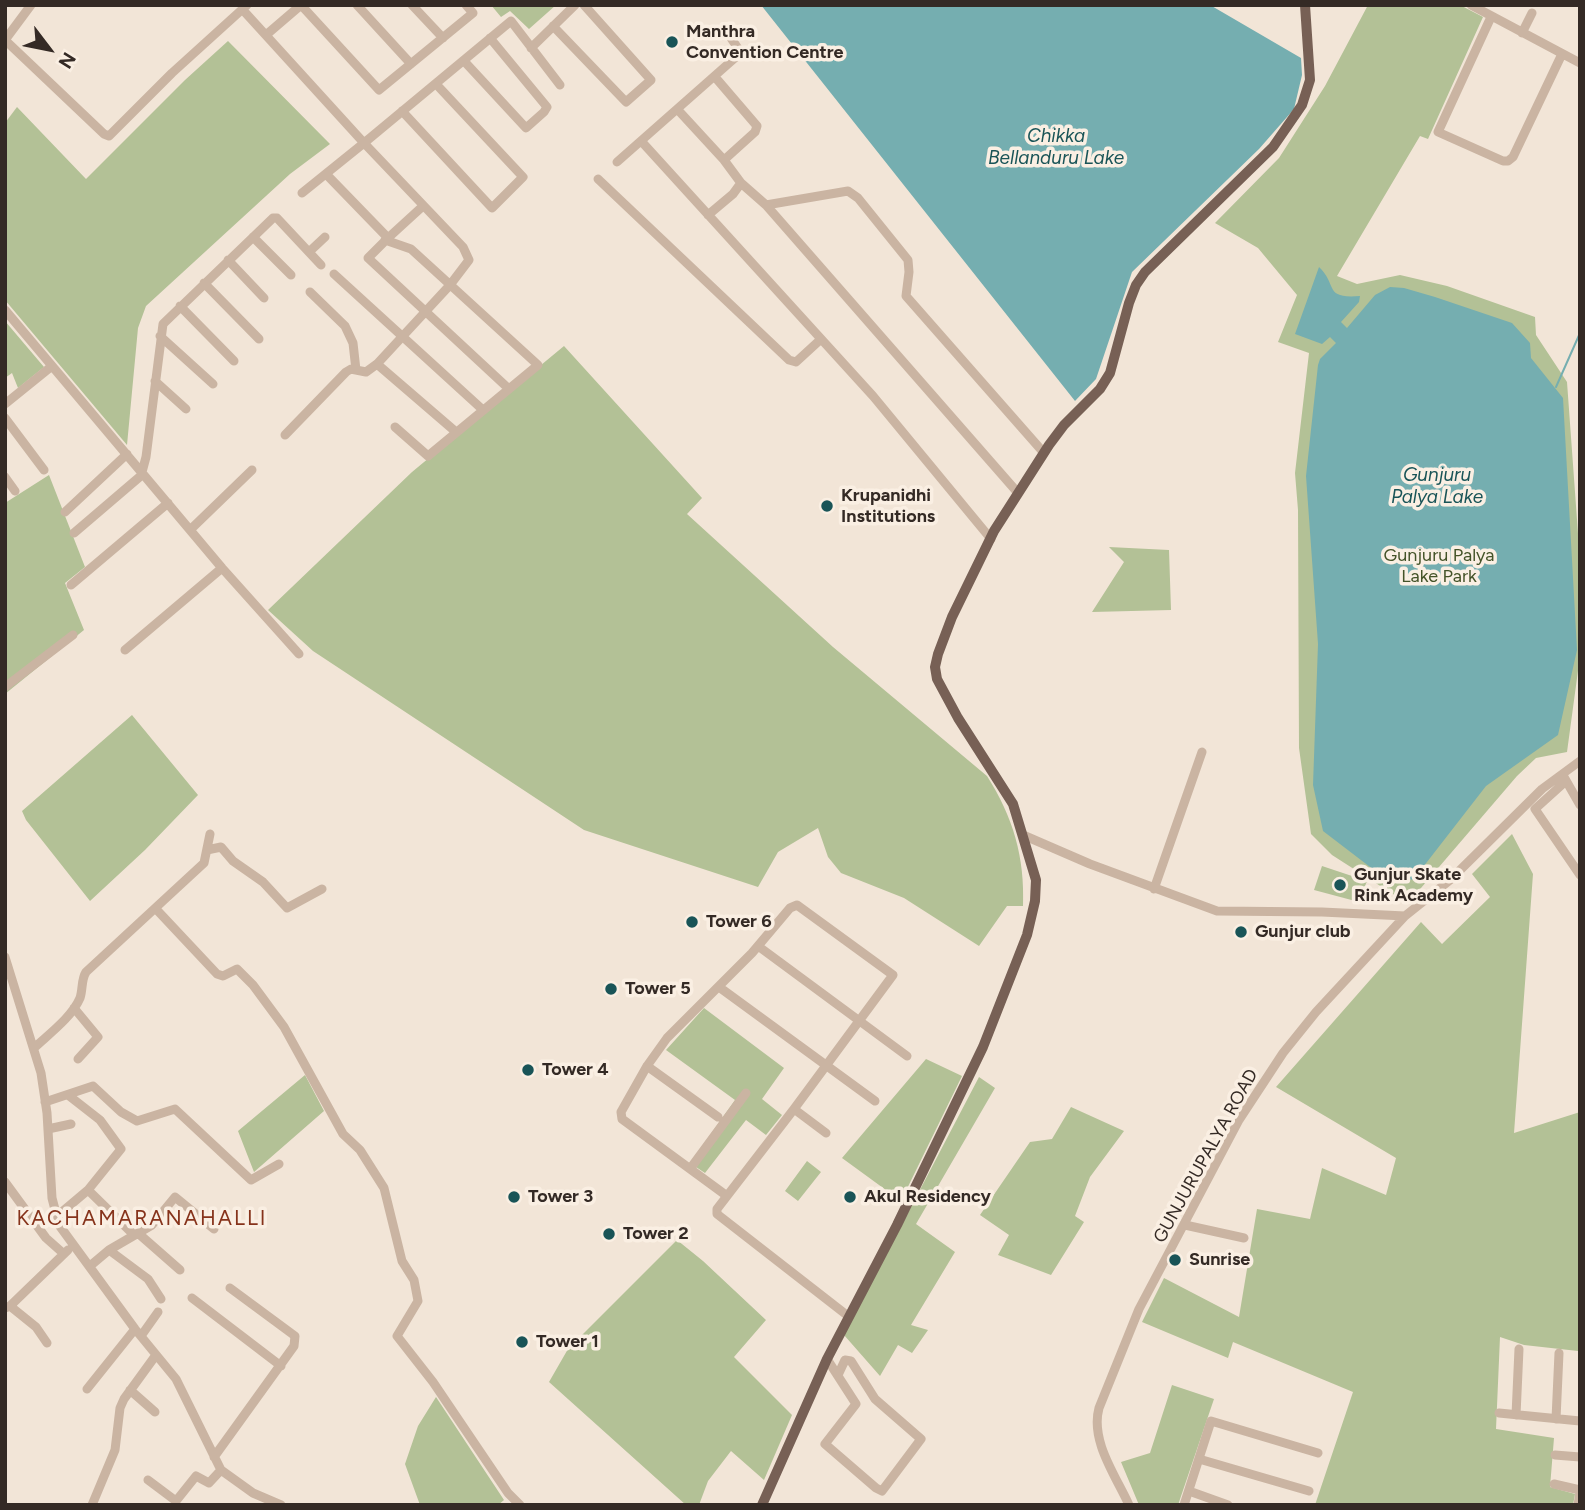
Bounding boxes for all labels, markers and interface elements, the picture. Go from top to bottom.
north arrow [14,14,84,84]
place label: Manthra Convention Centre [686,21,844,64]
marker: Manthra Convention Centre [664,34,680,50]
text: N [54,48,81,73]
water label: Chikka Bellanduru Lake [988,125,1124,169]
water label: Gunjuru Palya Lake [1391,464,1483,508]
place label: Krupanidhi Institutions [841,485,935,528]
marker: Krupanidhi Institutions [819,498,835,514]
park label: Gunjuru Palya Lake Park [1383,545,1495,588]
place label: Gunjur Skate Rink Academy [1354,864,1473,906]
marker: Gunjur Skate Rink Academy [1332,877,1348,893]
place label: Tower 6 [706,911,772,933]
marker: Tower 6 [684,914,700,930]
place label: Gunjur club [1255,921,1351,943]
marker: Gunjur club [1233,924,1249,940]
place label: Tower 5 [625,978,691,1000]
marker: Tower 5 [603,981,619,997]
place label: Tower 4 [542,1059,609,1081]
marker: Tower 4 [520,1062,536,1078]
street label: GUNJURUPALYA ROAD [1149,1065,1263,1247]
place label: Tower 3 [528,1186,593,1208]
place label: Akul Residency [864,1186,991,1208]
marker: Tower 3 [506,1189,522,1205]
marker: Akul Residency [842,1189,858,1205]
district label: KACHAMARANAHALLI [18,1206,266,1232]
place label: Tower 2 [623,1223,689,1245]
marker: Tower 2 [601,1226,617,1242]
place label: Sunrise [1189,1249,1250,1271]
marker: Sunrise [1167,1252,1183,1268]
place label: Tower 1 [536,1331,599,1353]
marker: Tower 1 [514,1334,530,1350]

